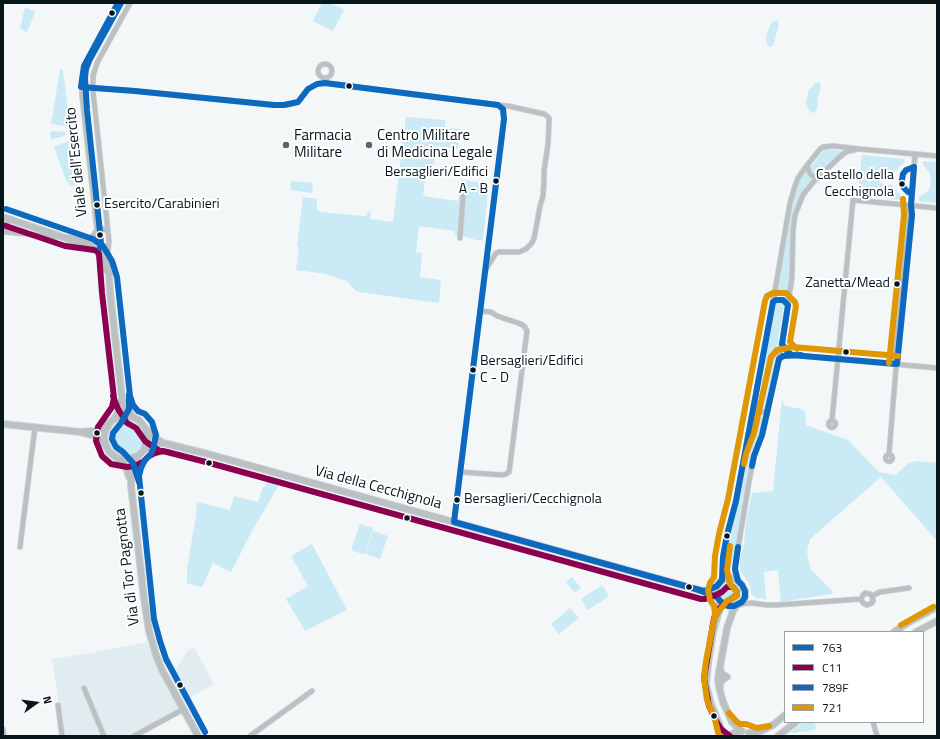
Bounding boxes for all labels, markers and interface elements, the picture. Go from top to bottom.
unlabelled marker [107,8,117,18]
unlabelled marker [344,81,354,91]
street label: Viale dell'Esercito [62,106,92,218]
place label: Farmacia Militare [294,127,351,162]
place label: Centro Militare di Medicina Legale [377,127,492,162]
marker: Farmacia Militare [281,140,291,150]
marker: Centro Militare di Medicina Legale [364,140,374,150]
place label: Bersaglieri/Edifici A - B [385,165,488,198]
place label: Castello della Cecchignola [816,168,894,200]
marker: Bersaglieri/Edifici A - B [491,176,501,186]
marker: Castello della Cecchignola [897,179,907,189]
place label: Esercito/Carabinieri [104,197,220,213]
marker: Esercito/Carabinieri [92,200,102,210]
unlabelled marker [95,230,105,240]
place label: Zanetta/Mead [805,276,890,292]
marker: Zanetta/Mead [892,279,902,289]
unlabelled marker [841,347,851,357]
place label: Bersaglieri/Edifici C - D [480,354,583,386]
marker: Bersaglieri/Edifici C - D [468,365,478,375]
unlabelled marker [92,428,102,438]
unlabelled marker [204,458,214,468]
street label: Via della Cecchignola [313,462,443,514]
unlabelled marker [136,488,146,498]
place label: Bersaglieri/Cecchignola [464,492,602,508]
marker: Bersaglieri/Cecchignola [452,495,462,505]
street label: Via di Tor Pagnotta [112,507,144,627]
unlabelled marker [402,513,412,523]
unlabelled marker [722,531,732,541]
unlabelled marker [684,582,694,592]
legend [784,631,924,723]
text: 763 [822,638,842,657]
text: C11 [822,658,842,677]
text: 789F [822,678,848,697]
unlabelled marker [175,680,185,690]
north arrow [16,683,56,723]
text: N [39,694,56,706]
text: 721 [822,698,842,717]
unlabelled marker [709,711,719,721]

